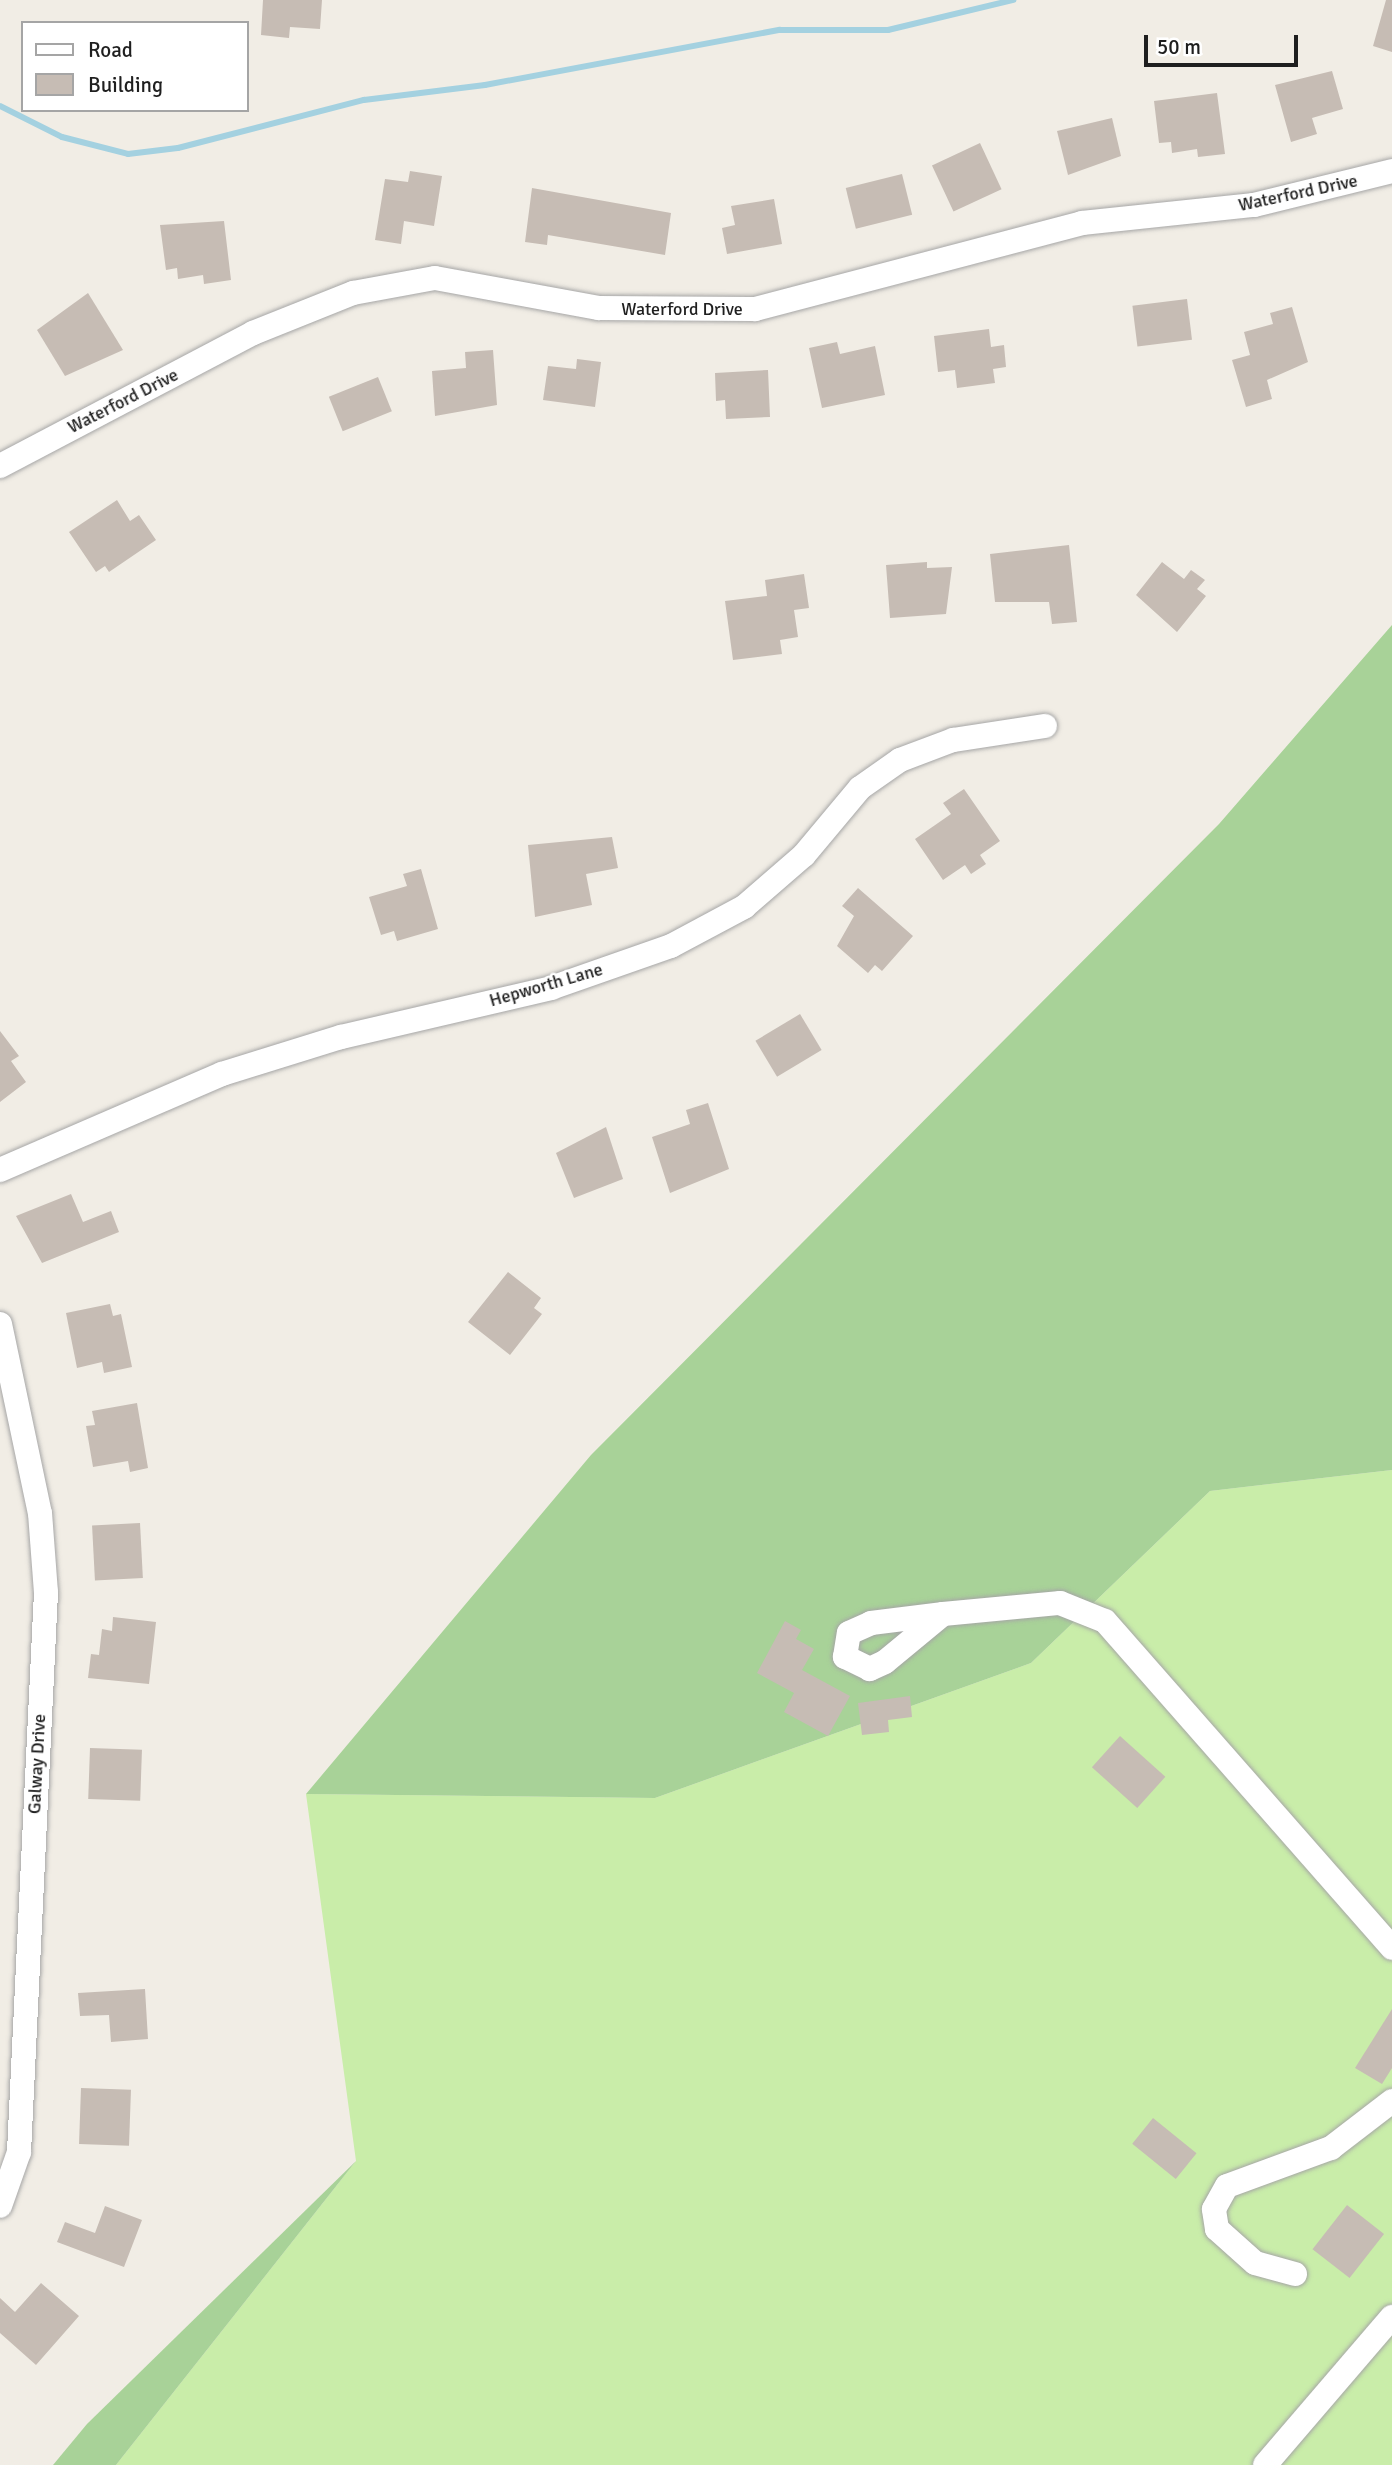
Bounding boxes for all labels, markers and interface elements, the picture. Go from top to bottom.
legend [21,21,248,112]
scale bar [1147,21,1301,65]
text: 50 m [1157,34,1201,60]
text: Road [88,37,133,63]
text: Building [88,72,163,98]
street label: Waterford Drive [1236,170,1360,216]
street label: Waterford Drive [621,298,743,320]
street label: Waterford Drive [64,364,182,438]
street label: Hepworth Lane [487,958,605,1012]
street label: Galway Drive [24,1713,50,1815]

